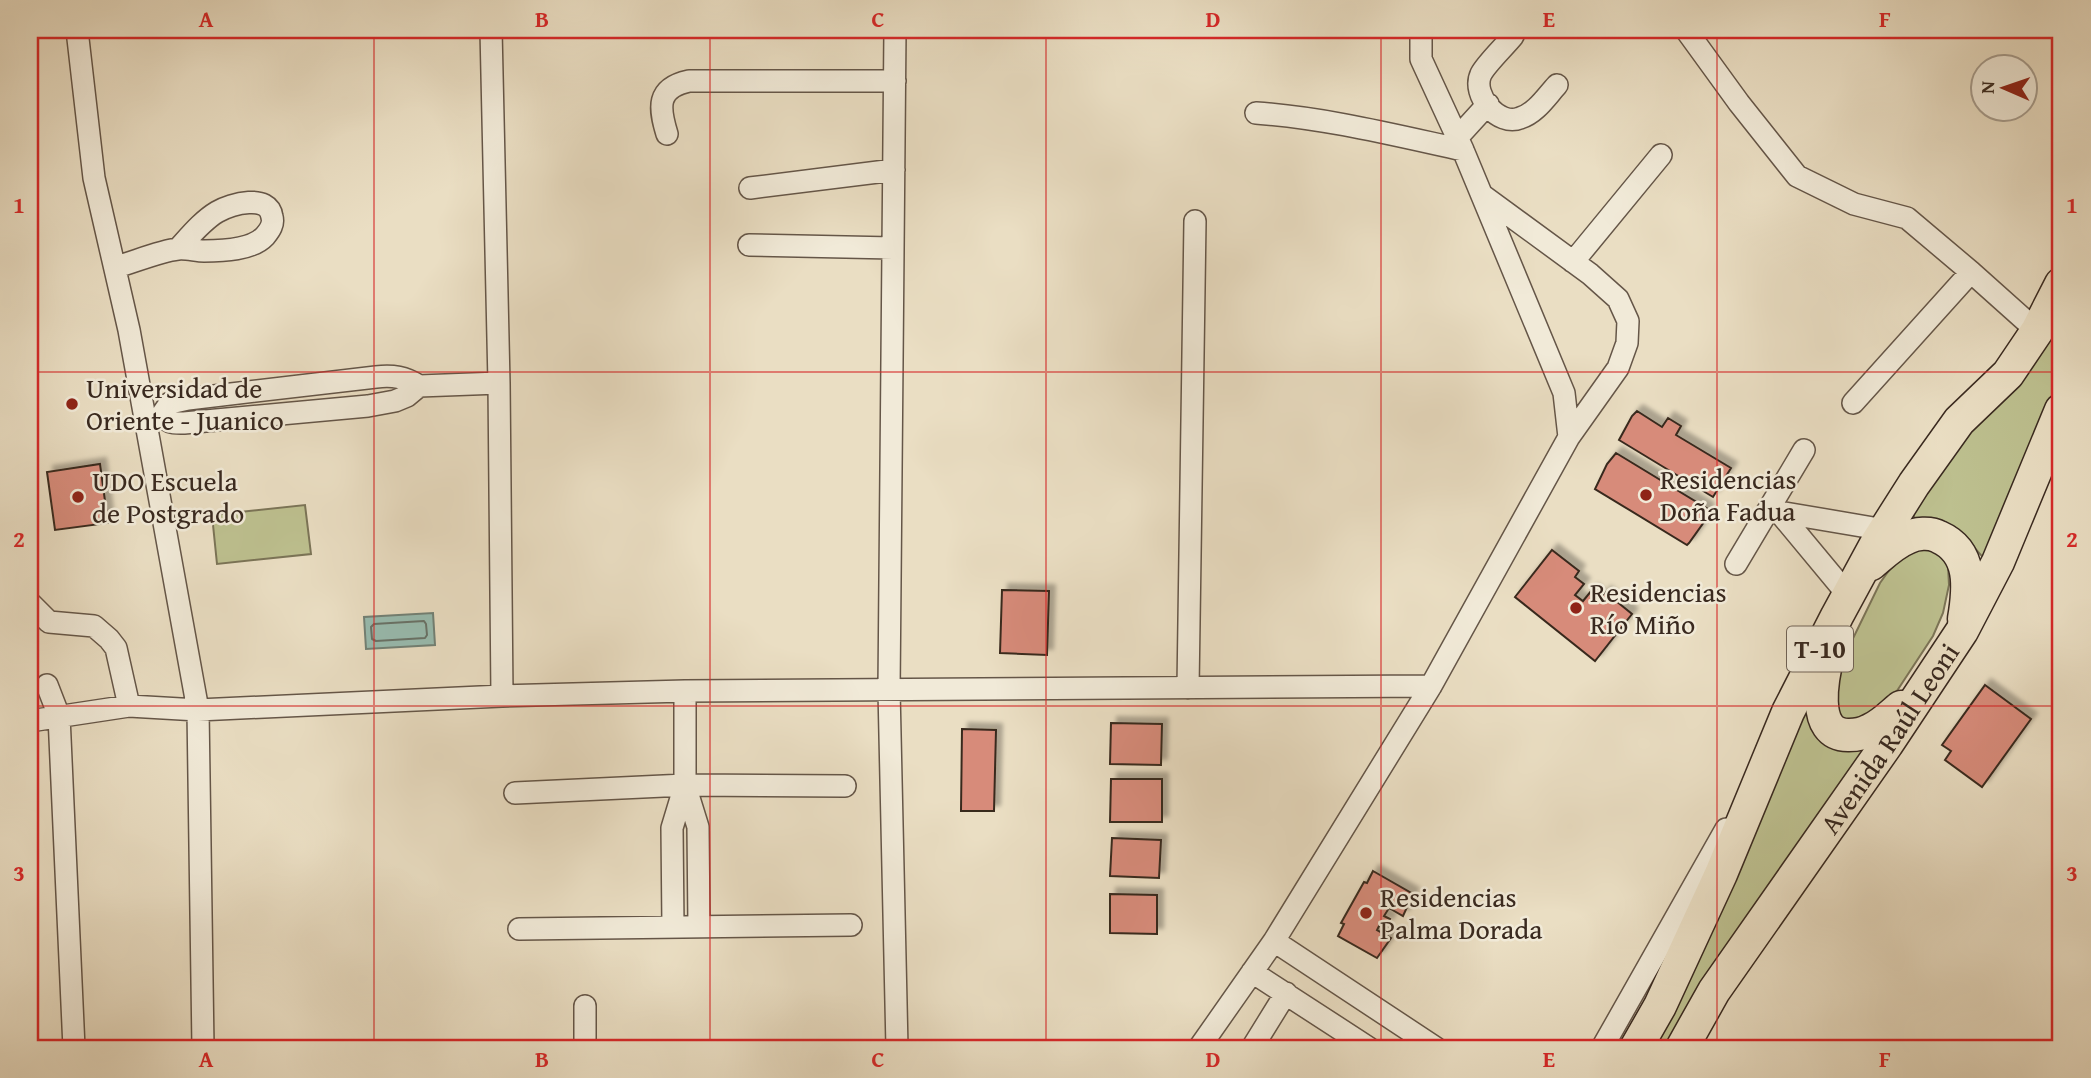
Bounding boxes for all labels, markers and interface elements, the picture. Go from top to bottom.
text: A [199,2,214,35]
text: B [535,2,549,35]
text: C [871,2,885,35]
text: D [1206,2,1221,35]
text: E [1543,2,1555,35]
text: F [1879,2,1891,35]
north arrow [1968,52,2038,122]
text: N [1973,80,2001,94]
text: 1 [13,188,25,221]
text: 1 [2066,188,2078,221]
place label: Universidad de Oriente - Juanico [86,367,284,440]
marker: Universidad de Oriente - Juanico [64,396,80,412]
place label: Residencias Doña Fadua [1660,458,1797,531]
place label: UDO Escuela de Postgrado [92,460,244,533]
marker: Residencias Doña Fadua [1638,487,1654,503]
marker: UDO Escuela de Postgrado [70,489,86,505]
text: 2 [13,522,25,555]
text: 2 [2066,522,2078,555]
place label: Residencias Río Miño [1590,571,1727,644]
marker: Residencias Río Miño [1568,600,1584,616]
road number: T-10 [1787,626,1853,671]
street label: Avenida Raúl Leoni [1809,634,1969,842]
text: 3 [13,856,25,889]
text: 3 [2066,856,2078,889]
place label: Residencias Palma Dorada [1380,876,1543,949]
marker: Residencias Palma Dorada [1358,905,1374,921]
text: A [199,1042,214,1075]
text: B [535,1042,549,1075]
text: C [871,1042,885,1075]
text: D [1206,1042,1221,1075]
text: E [1543,1042,1555,1075]
text: F [1879,1042,1891,1075]

